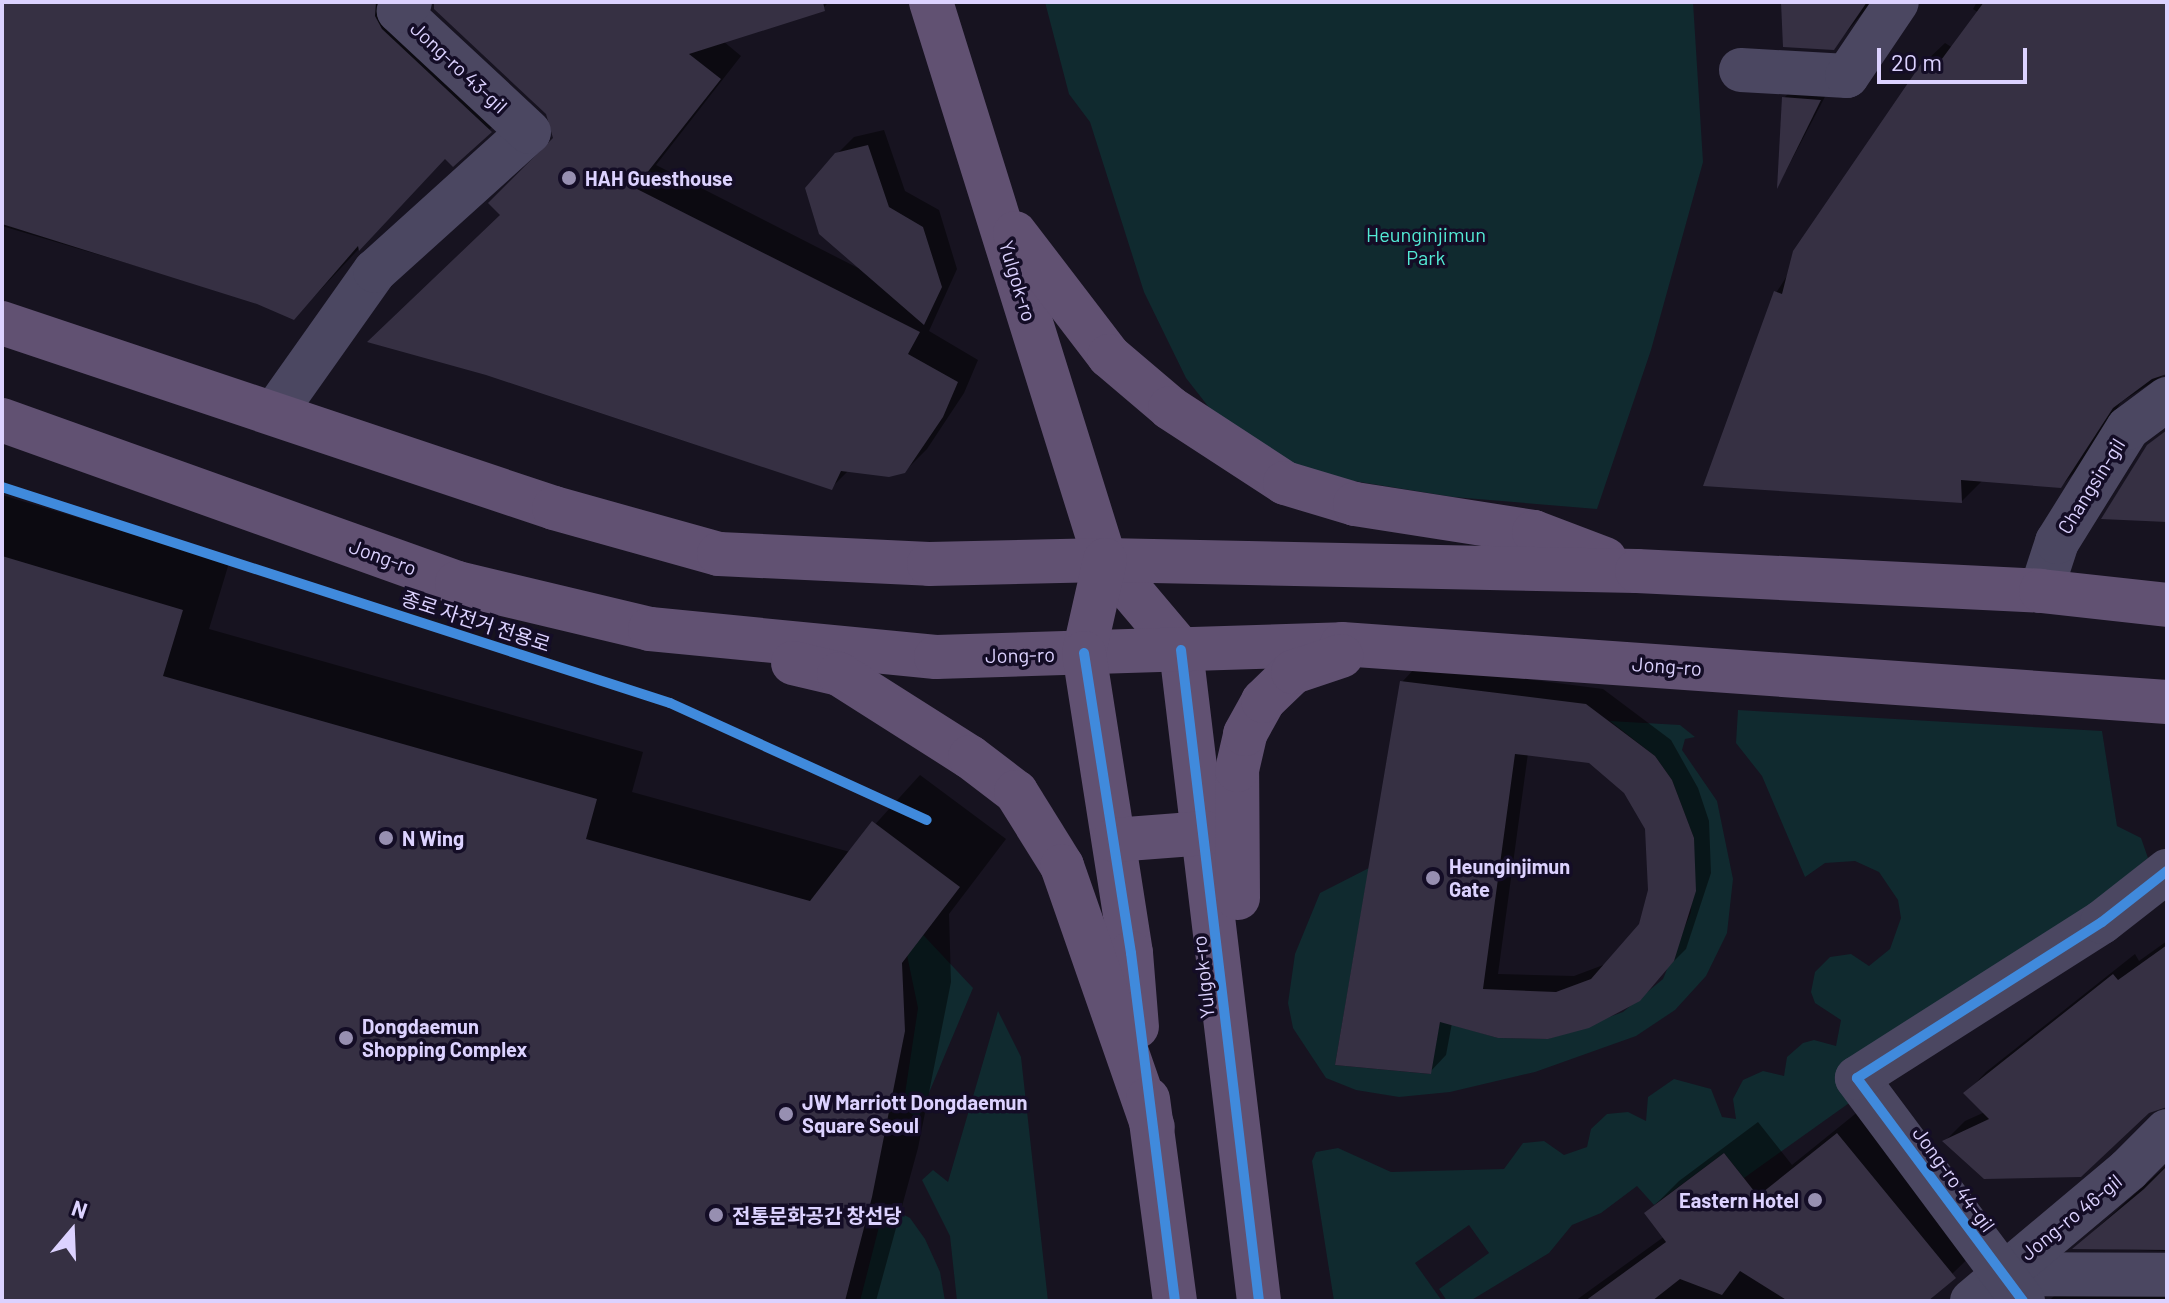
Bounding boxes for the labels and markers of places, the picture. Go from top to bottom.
place label: HAH Guesthouse [585,166,733,190]
marker: HAH Guesthouse [560,169,578,187]
place label: N Wing [402,826,464,850]
marker: N Wing [377,829,395,847]
place label: Heunginjimun Gate [1449,854,1570,901]
marker: Heunginjimun Gate [1424,869,1442,887]
place label: Dongdaemun Shopping Complex [362,1014,527,1061]
marker: Dongdaemun Shopping Complex [337,1029,355,1047]
place label: JW Marriott Dongdaemun Square Seoul [802,1090,1027,1137]
marker: JW Marriott Dongdaemun Square Seoul [777,1105,795,1123]
place label: Eastern Hotel [1679,1188,1799,1212]
marker: Eastern Hotel [1806,1191,1824,1209]
place label: 전통문화공간 창선당 [732,1203,902,1227]
marker: 전통문화공간 창선당 [707,1206,725,1224]

